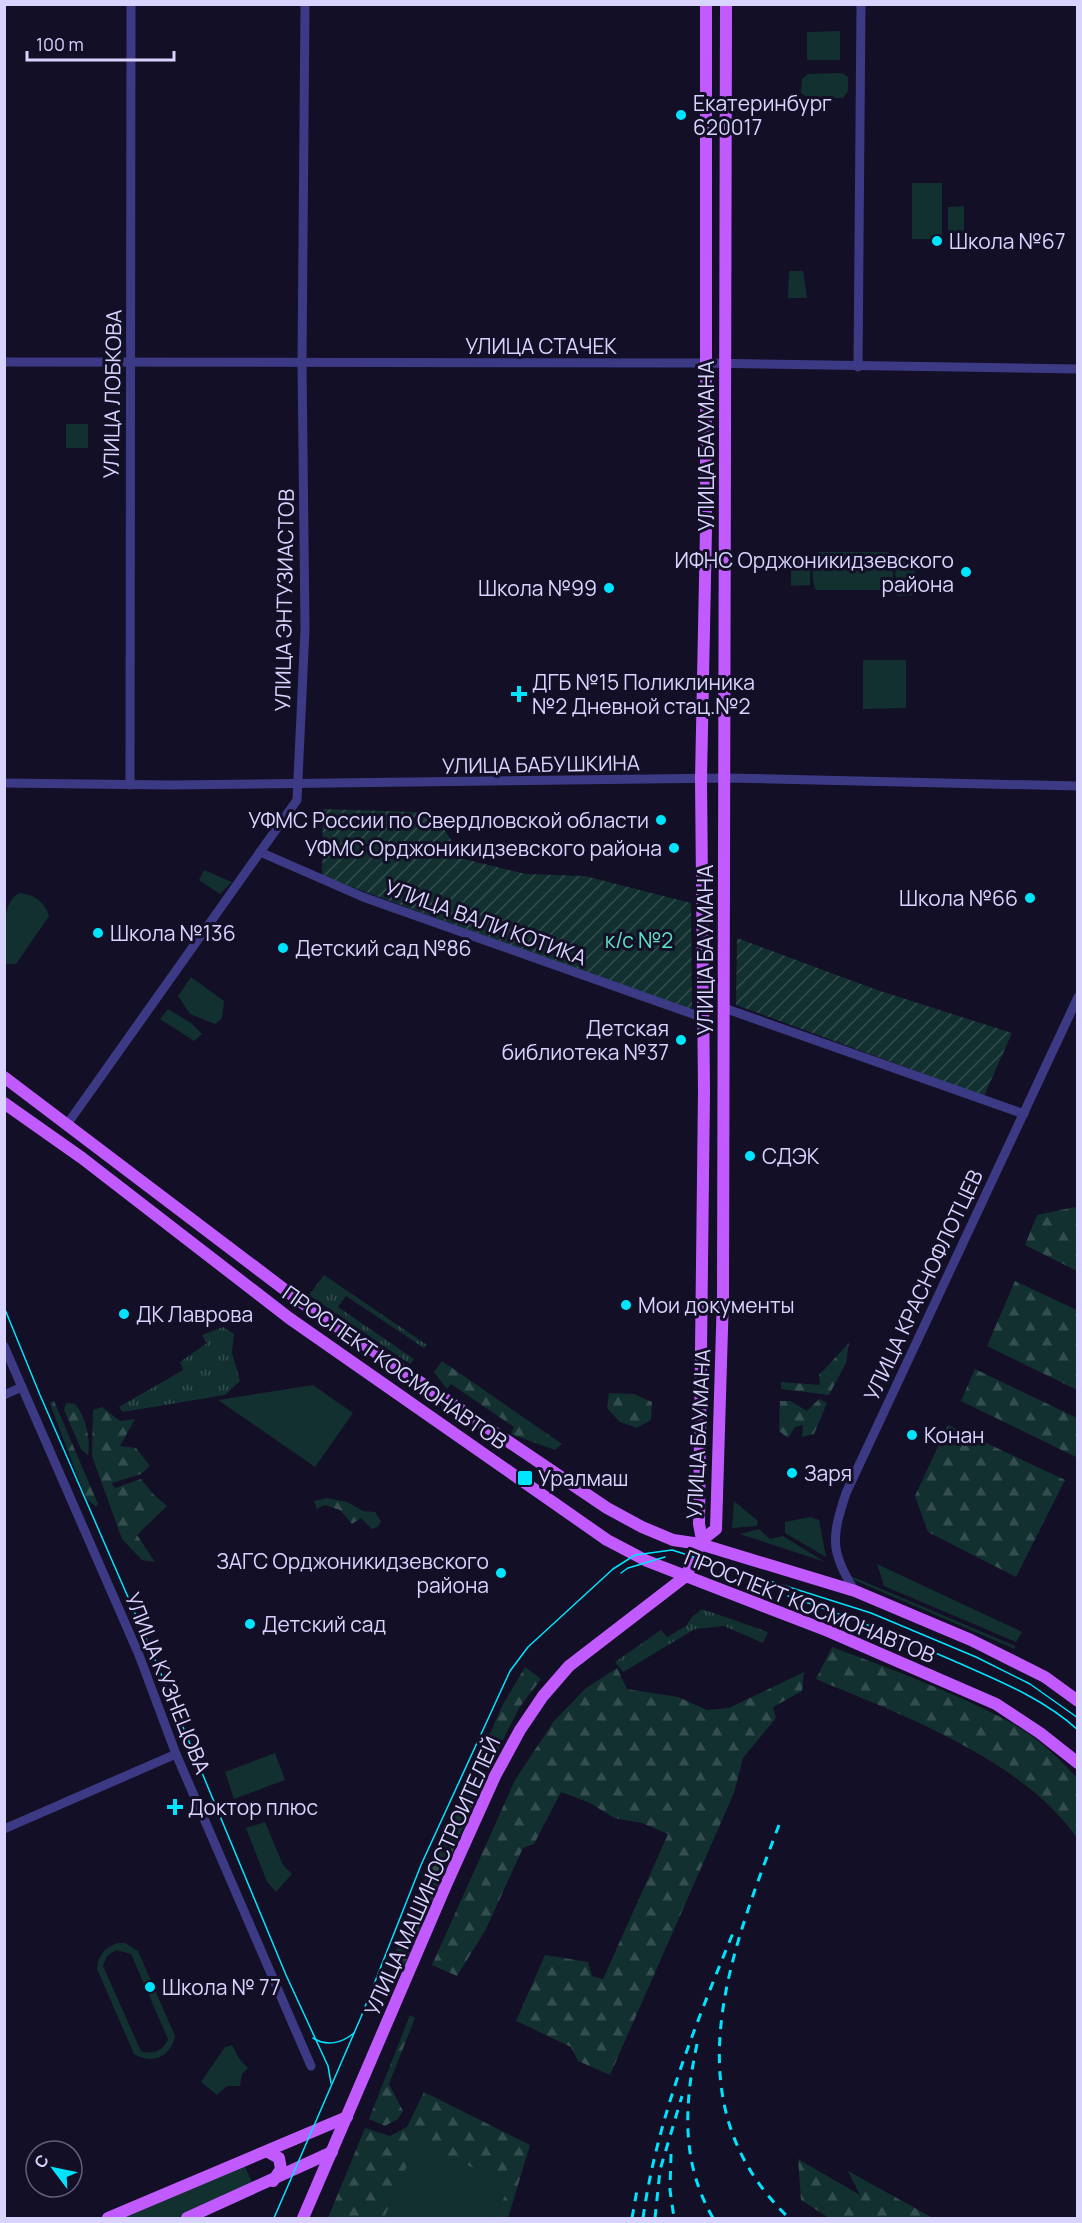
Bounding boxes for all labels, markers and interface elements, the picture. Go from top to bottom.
scale bar [27,24,174,62]
text: 100 m [36,32,84,56]
place label: Екатеринбург 620017 [693,89,832,141]
marker: Екатеринбург 620017 [674,108,688,122]
place label: Школа №67 [949,227,1065,255]
marker: Школа №67 [930,234,944,248]
street label: УЛИЦА ЛОБКОВА [97,309,127,479]
street label: УЛИЦА СТАЧЕК [465,332,617,360]
street label: УЛИЦА БАУМАНА [692,361,720,531]
street label: УЛИЦА ЭНТУЗИАСТОВ [268,488,300,712]
place label: ИФНС Орджоникидзевского района [675,546,954,598]
marker: ИФНС Орджоникидзевского района [959,565,973,579]
place label: Школа №99 [478,574,597,602]
marker: Школа №99 [602,581,616,595]
place label: ДГБ №15 Поликлиника №2 Дневной стац.№2 [532,668,755,720]
marker: ДГБ №15 Поликлиника №2 Дневной стац.№2 [510,685,528,703]
street label: УЛИЦА БАБУШКИНА [442,748,640,780]
place label: УФМС России по Свердловской области [248,806,649,834]
marker: УФМС России по Свердловской области [654,813,668,827]
place label: УФМС Орджоникидзевского района [305,834,662,862]
marker: УФМС Орджоникидзевского района [667,841,681,855]
street label: УЛИЦА БАУМАНА [691,865,719,1035]
street label: УЛИЦА ВАЛИ КОТИКА [381,872,591,972]
place label: Школа №66 [899,884,1018,912]
marker: Школа №66 [1023,891,1037,905]
place label: Школа №136 [110,919,236,947]
marker: Школа №136 [91,926,105,940]
park label: к/с №2 [605,926,673,954]
place label: Детский сад №86 [295,934,472,962]
marker: Детский сад №86 [276,941,290,955]
place label: Детская библиотека №37 [502,1014,669,1066]
marker: Детская библиотека №37 [674,1033,688,1047]
place label: СДЭК [762,1142,820,1170]
marker: СДЭК [743,1149,757,1163]
street label: УЛИЦА КРАСНОФЛОТЦЕВ [857,1165,989,1405]
street label: ПРОСПЕКТ КОСМОНАВТОВ [277,1279,513,1455]
place label: Мои документы [638,1291,795,1319]
marker: Мои документы [619,1298,633,1312]
place label: ДК Лаврова [136,1300,253,1328]
marker: ДК Лаврова [117,1307,131,1321]
street label: УЛИЦА БАУМАНА [680,1348,716,1520]
place label: Конан [924,1421,985,1449]
marker: Конан [905,1428,919,1442]
place label: Заря [804,1459,852,1487]
place label: Уралмаш [538,1464,629,1492]
marker: Заря [785,1466,799,1480]
marker: Уралмаш [516,1469,534,1487]
street label: ПРОСПЕКТ КОСМОНАВТОВ [680,1543,940,1669]
place label: ЗАГС Орджоникидзевского района [216,1547,489,1599]
marker: ЗАГС Орджоникидзевского района [494,1566,508,1580]
street label: УЛИЦА КУЗНЕЦОВА [119,1588,217,1778]
place label: Детский сад [262,1610,386,1638]
marker: Детский сад [243,1617,257,1631]
street label: УЛИЦА МАШИНОСТРОИТЕЛЕЙ [358,1732,506,2020]
place label: Доктор плюс [188,1793,318,1821]
marker: Доктор плюс [166,1798,184,1816]
place label: Школа № 77 [162,1973,281,2001]
marker: Школа № 77 [143,1980,157,1994]
north arrow [24,2139,84,2199]
text: С [29,2150,54,2172]

